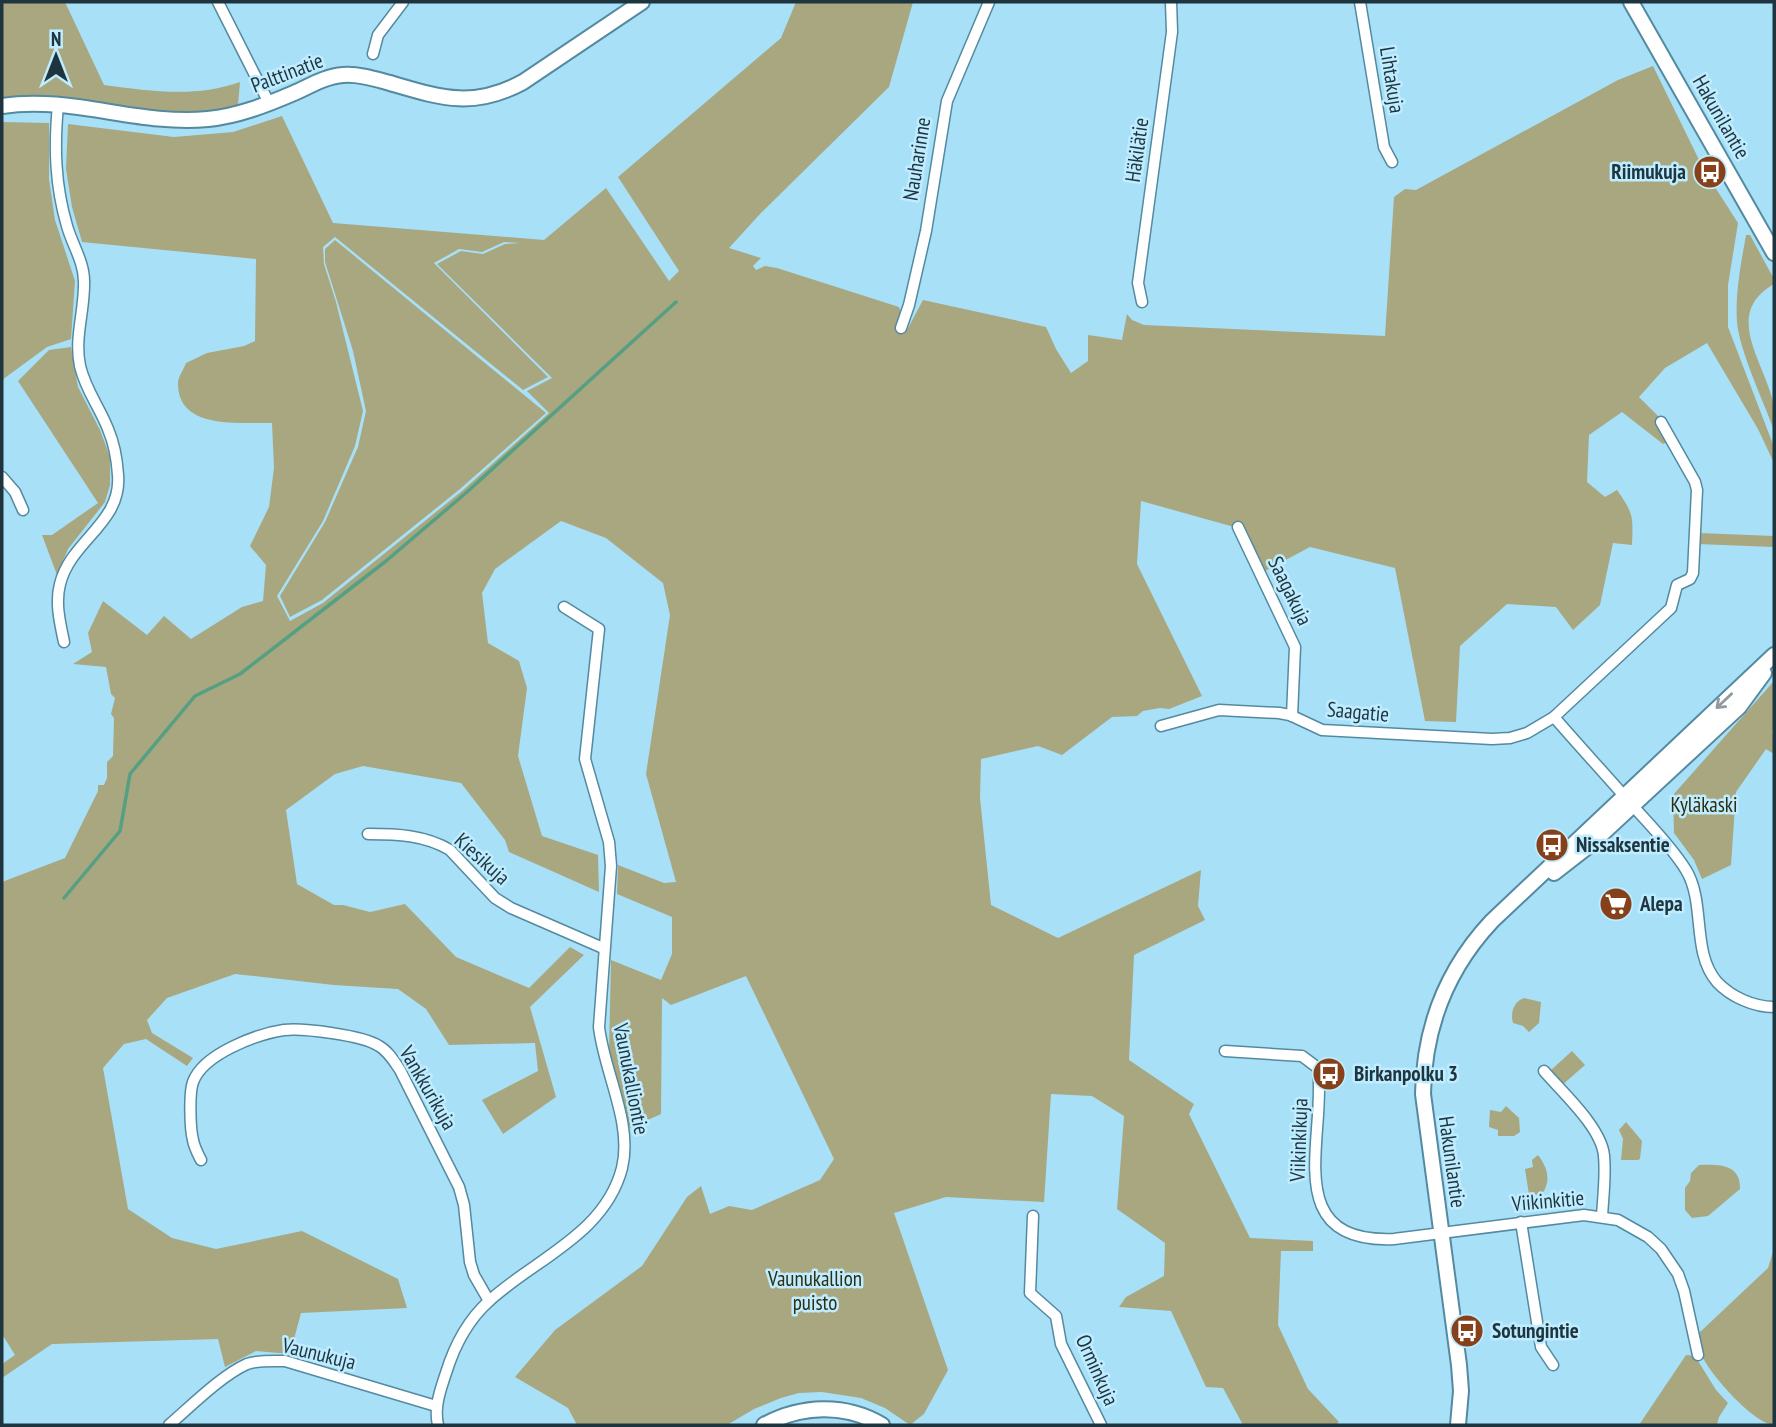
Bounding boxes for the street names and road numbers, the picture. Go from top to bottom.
street label: Lihtakuja [1374,45,1411,115]
street label: Palttinatie [247,47,327,99]
street label: Hakunilantie [1687,70,1756,163]
street label: Nauharinne [897,115,936,202]
street label: Häkilätie [1119,116,1154,184]
street label: Saagakuja [1262,552,1319,630]
street label: Saagatie [1326,695,1390,728]
street label: Kiesikuja [449,827,516,891]
street label: Vaunukalliontie [607,1020,656,1137]
street label: Vankkurikuja [393,1040,463,1135]
street label: Viikinkikuja [1284,1098,1313,1183]
street label: Hakunilantie [1433,1114,1472,1209]
street label: Viikinkitie [1510,1184,1585,1217]
street label: Orminkuja [1070,1330,1125,1410]
street label: Vaunukuja [279,1331,359,1376]

